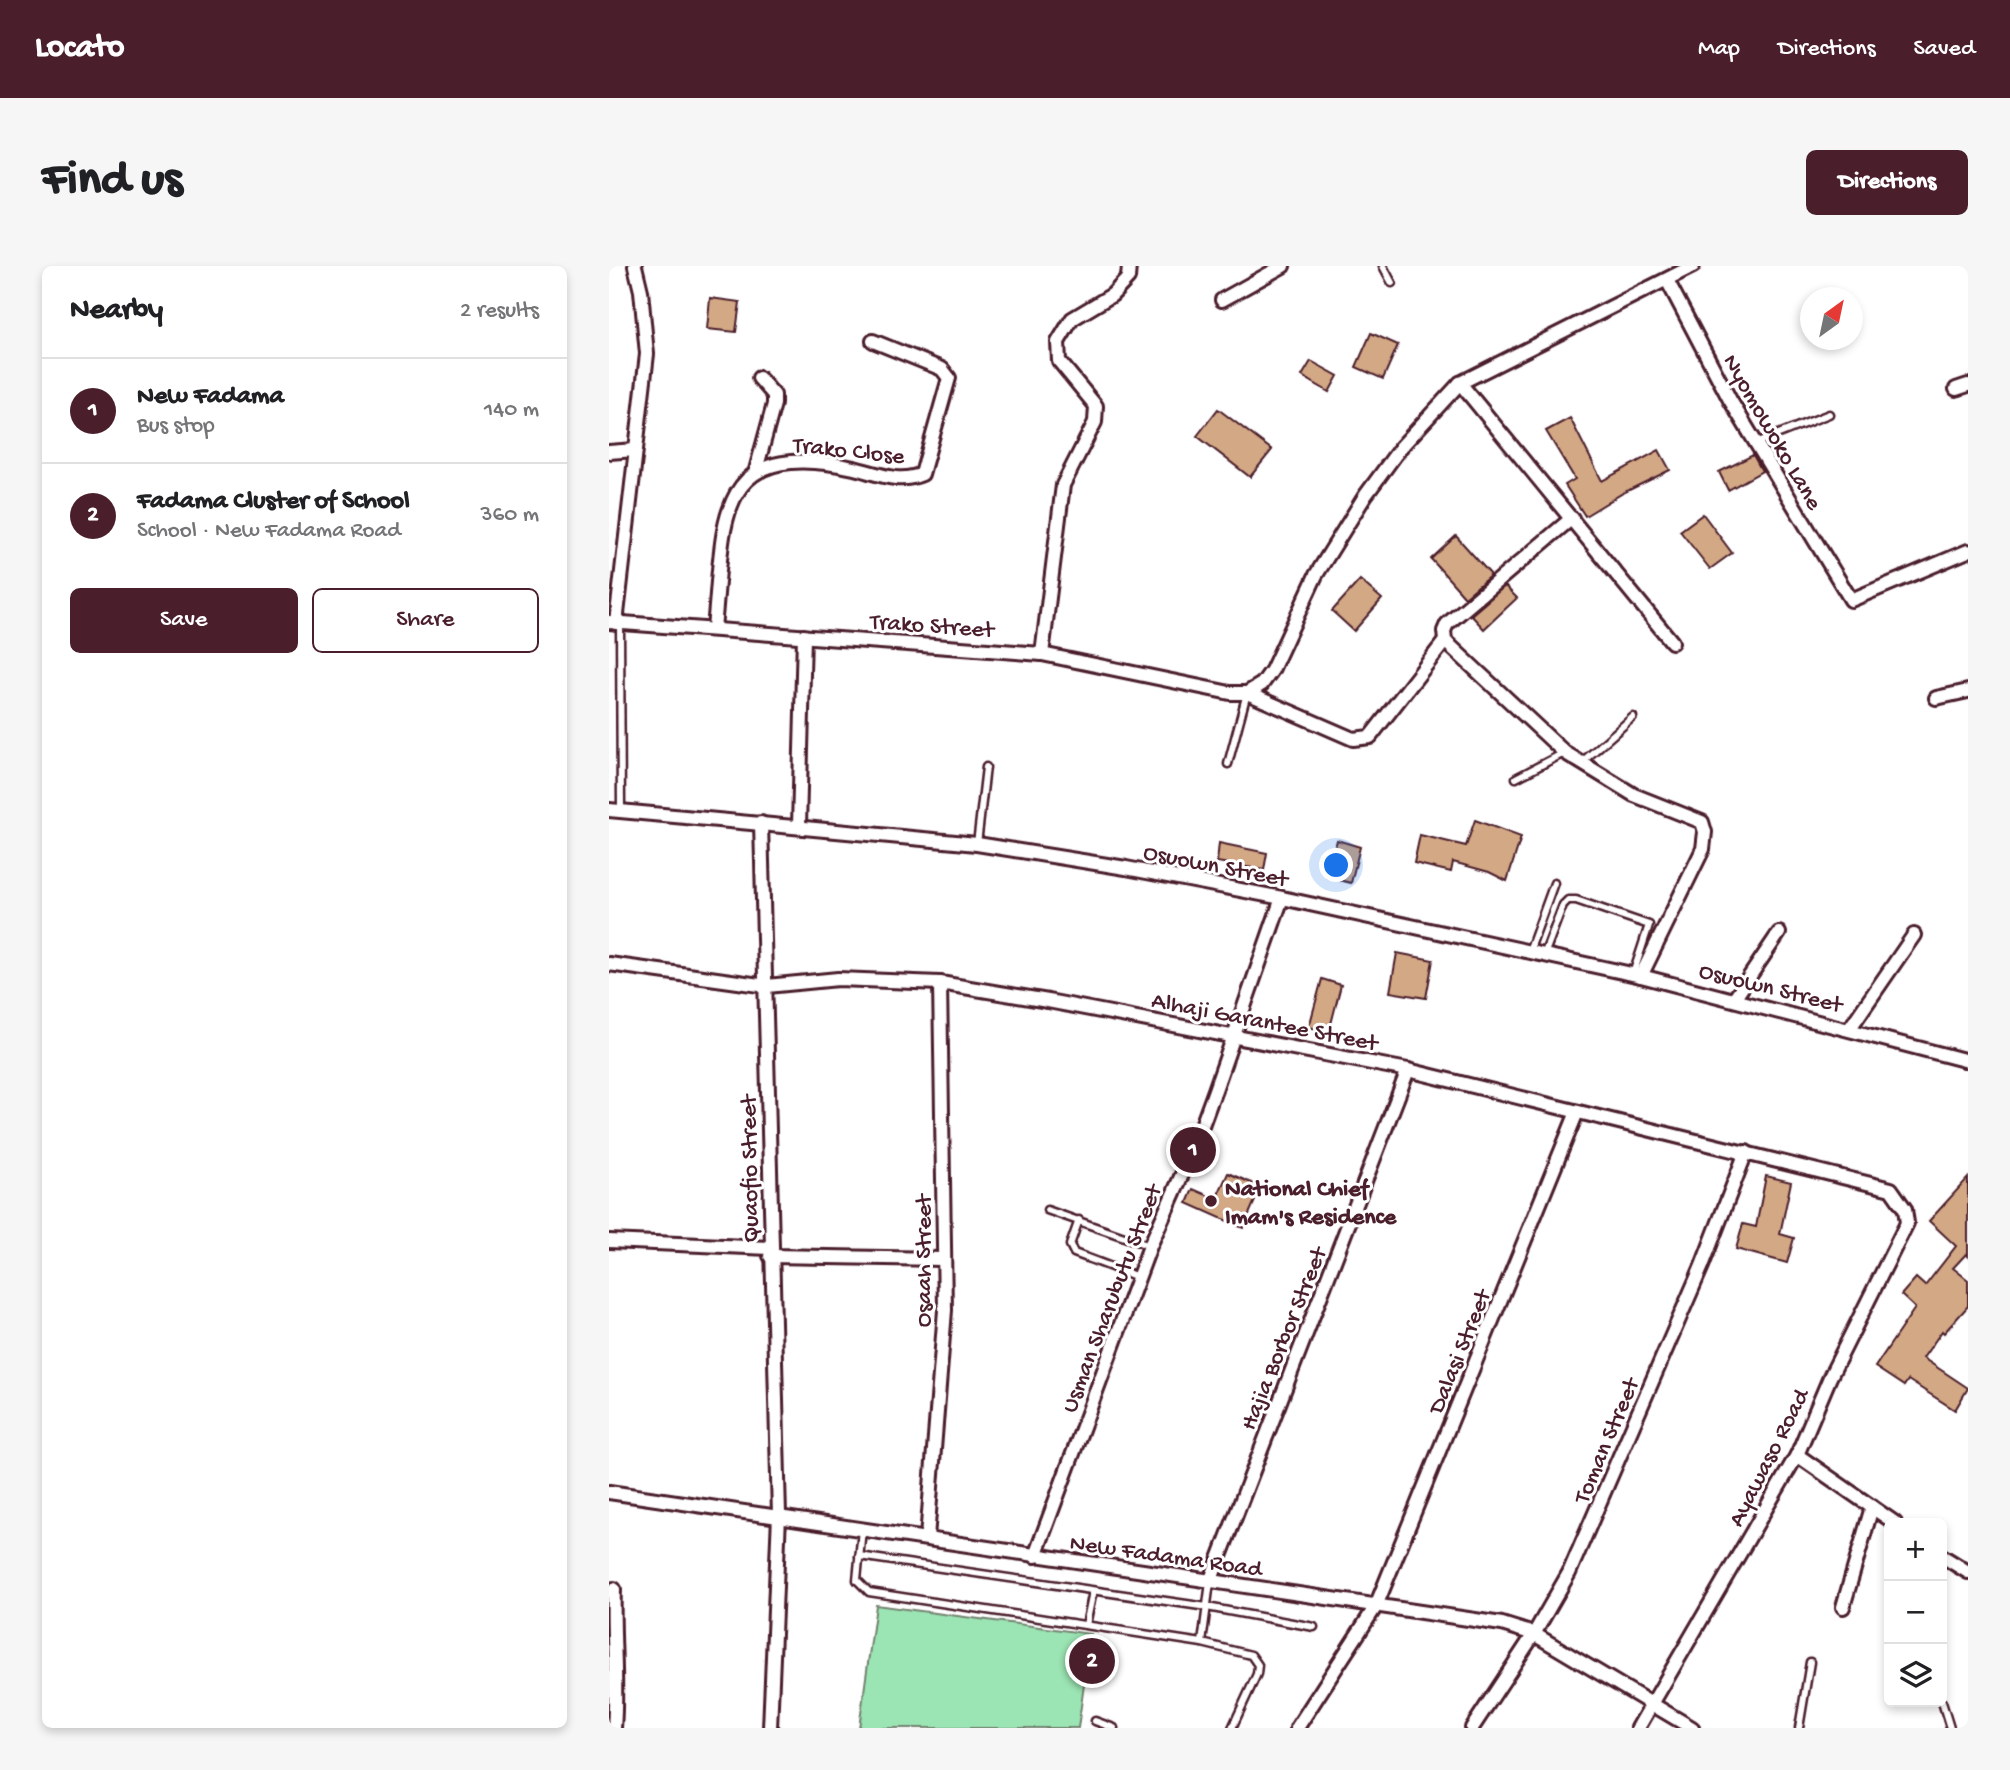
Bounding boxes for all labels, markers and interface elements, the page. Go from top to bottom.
text: Locato [35,30,124,68]
text: Map [1698,35,1740,64]
text: Directions [1778,35,1876,64]
text: Saved [1914,35,1975,64]
button: Directions [1806,150,1968,215]
text: Find us [42,153,182,211]
north arrow [1800,287,1863,350]
text: Nearby [70,294,163,329]
text: 2 results [460,298,539,325]
street label: Nyomowoko Lane [1715,350,1828,516]
text: New Fadama [137,382,284,413]
text: 1 [88,397,98,424]
text: 140 m [484,397,539,424]
text: Bus stop [137,413,215,440]
street label: Trako Close [789,432,906,473]
text: Fadama Cluster of School [137,487,410,518]
text: 2 [87,502,99,529]
text: 360 m [481,502,539,529]
text: School · New Fadama Road [137,518,401,545]
button: Save [70,588,298,653]
button: Share [312,588,539,653]
street label: Trako Street [867,609,997,646]
street label: Osuown Street [1141,839,1292,896]
your location [1319,848,1353,882]
street label: Osuown Street [1695,958,1847,1022]
street label: Alhaji Garantee Street [1149,987,1382,1060]
street label: Quaofio Street [736,1093,767,1243]
pin: 1 [1170,1124,1216,1176]
place label: National Chief Imam's Residence [1225,1176,1398,1233]
street label: Usman Sharubutu Street [1056,1179,1171,1417]
street label: Osaah Street [911,1193,940,1327]
marker: National Chief Imam's Residence [1203,1193,1219,1209]
street label: Hajia Borbor Street [1235,1242,1336,1435]
street label: Dalasi Street [1422,1284,1500,1420]
street label: Toman Street [1568,1372,1648,1510]
street label: Ayawaso Road [1723,1383,1818,1532]
map controls [1884,1518,1947,1707]
button: + [1884,1518,1947,1581]
street label: New Fadama Road [1068,1530,1265,1586]
button: − [1884,1581,1947,1644]
pin: 2 [1069,1635,1115,1687]
button: layers [1884,1644,1947,1707]

